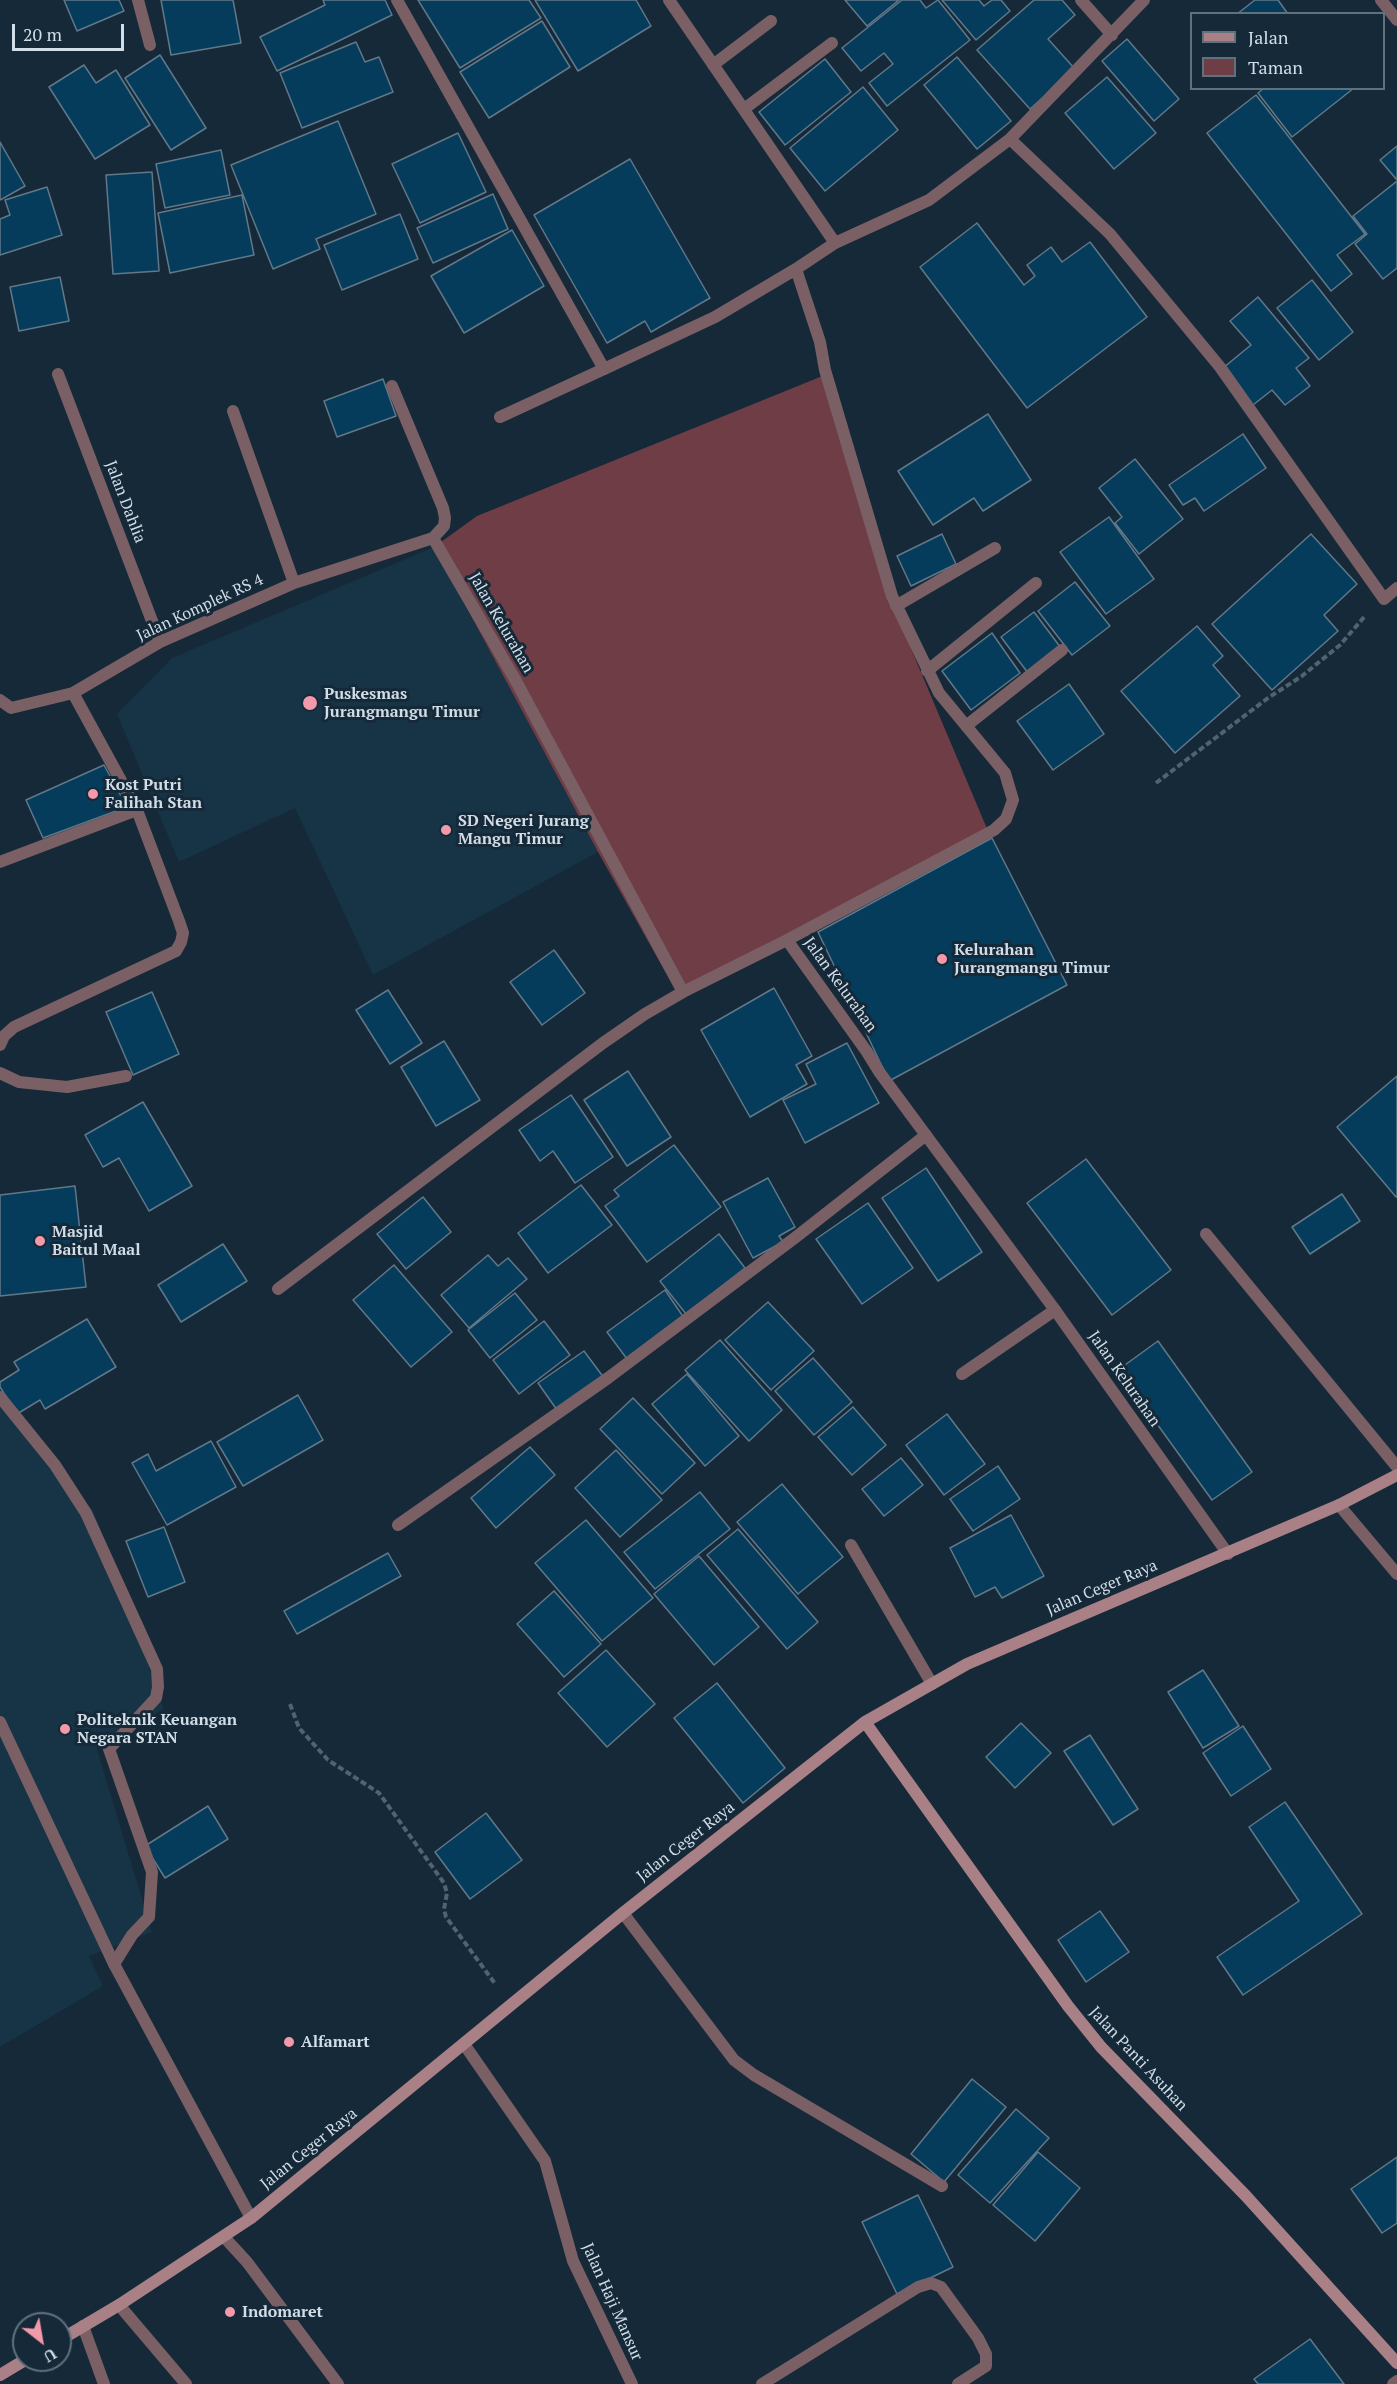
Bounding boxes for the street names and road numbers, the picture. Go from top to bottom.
street label: Jalan Dahlia [101,458,149,546]
street label: Jalan Kelurahan [465,569,537,677]
street label: Jalan Komplek RS 4 [134,570,266,646]
street label: Jalan Kelurahan [799,934,881,1036]
street label: Jalan Kelurahan [1084,1327,1164,1431]
street label: Jalan Ceger Raya [1044,1556,1160,1620]
street label: Jalan Ceger Raya [633,1798,739,1886]
street label: Jalan Panti Asuhan [1085,2003,1191,2115]
street label: Jalan Ceger Raya [257,2104,361,2194]
street label: Jalan Haji Mansur [577,2240,647,2364]

